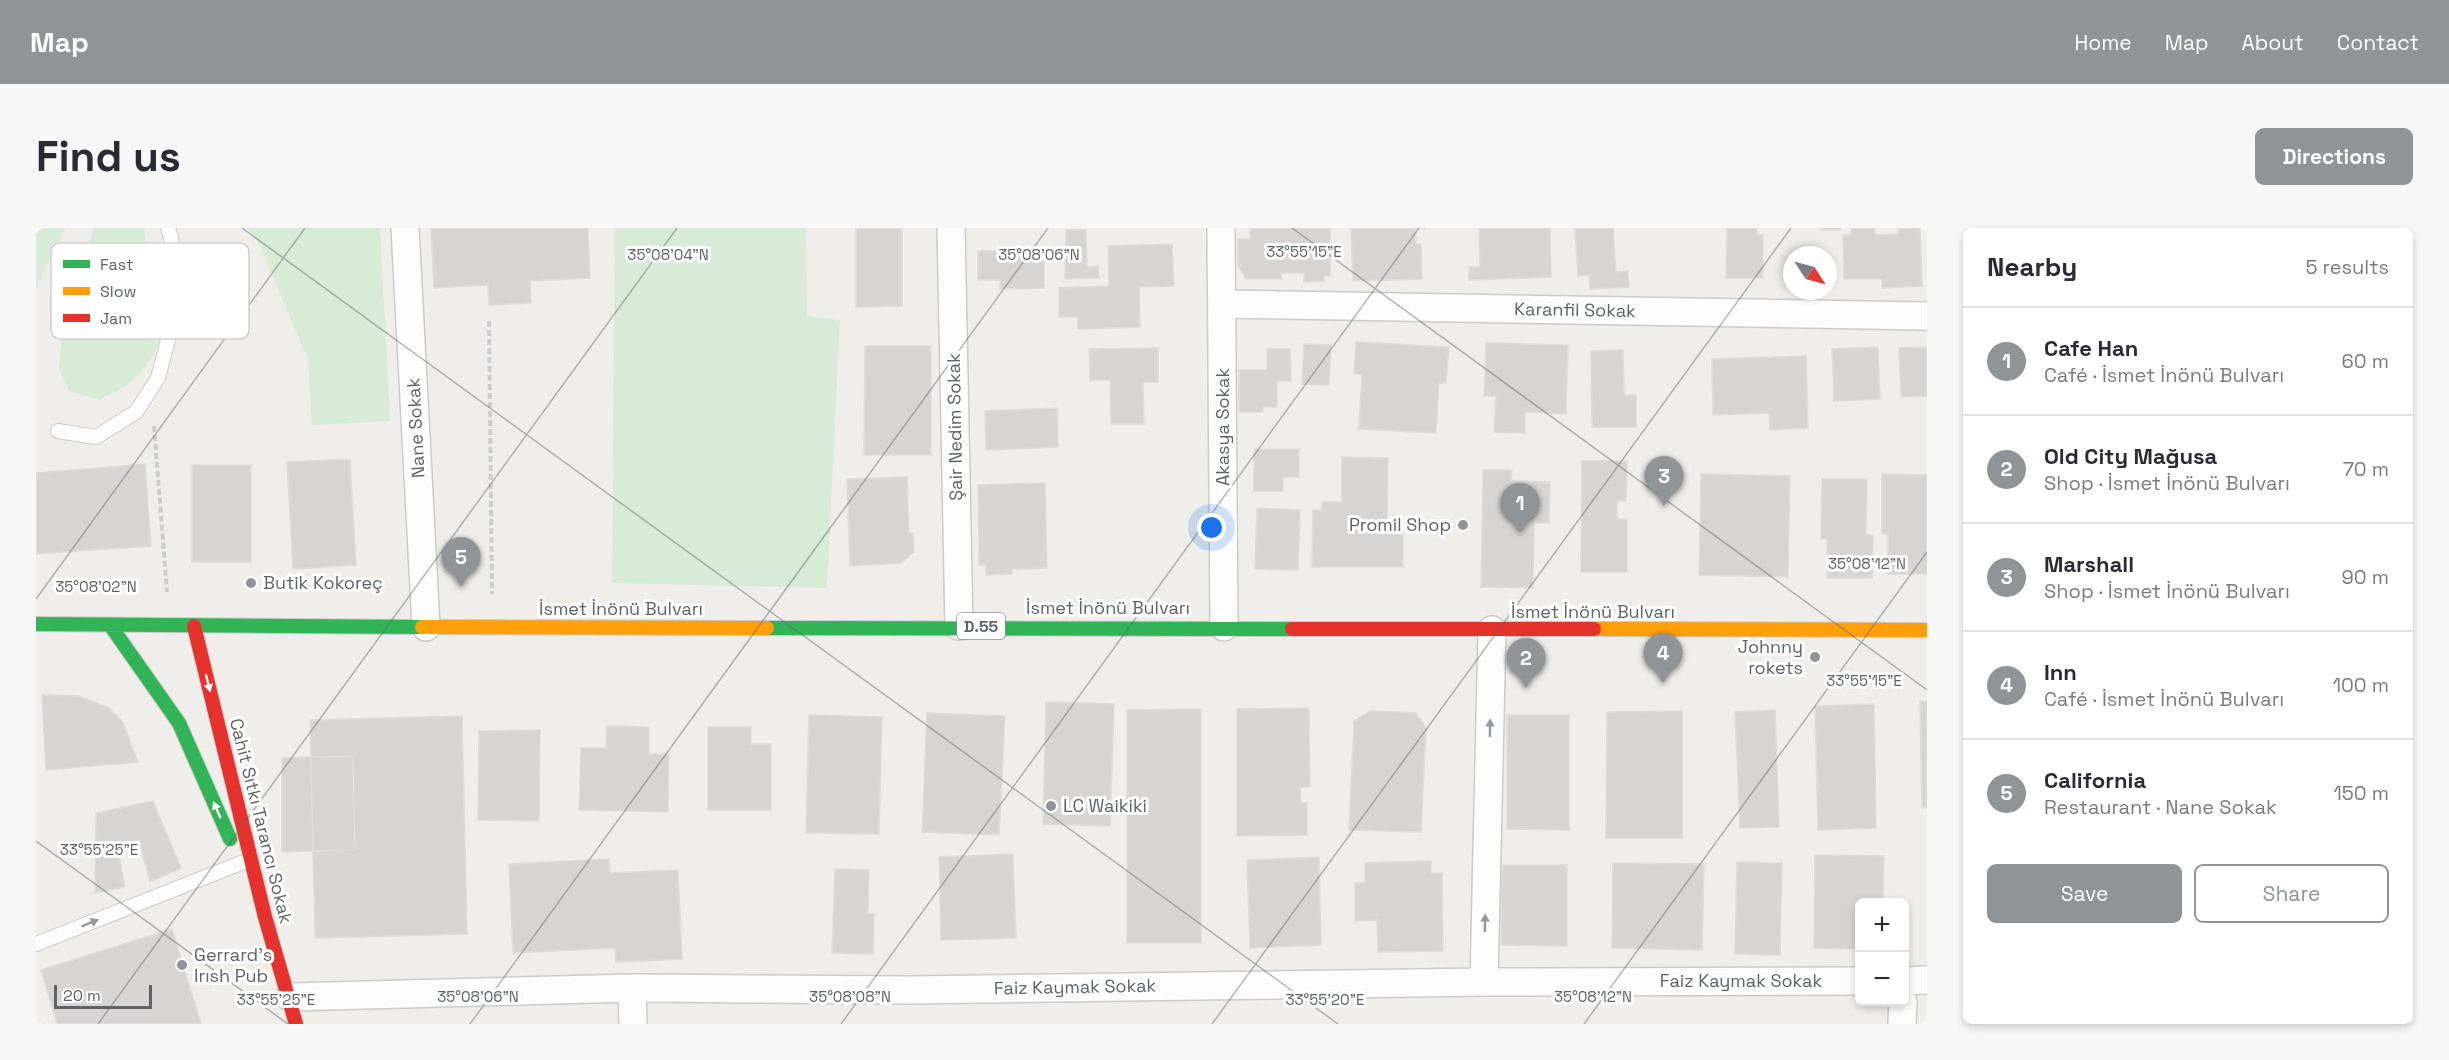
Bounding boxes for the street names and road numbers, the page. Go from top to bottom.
street label: Karanfil Sokak [1514,297,1636,322]
street label: Şair Nedim Sokak [942,353,967,501]
street label: Akasya Sokak [1211,368,1234,486]
street label: Nane Sokak [401,377,430,479]
street label: İsmet İnönü Bulvarı [1026,596,1190,619]
street label: İsmet İnönü Bulvarı [539,597,703,620]
street label: İsmet İnönü Bulvarı [1511,600,1675,623]
road number: D.55 [957,613,1005,639]
street label: Cahit Sıtkı Tarancı Sokak [225,716,298,926]
street label: Faiz Kaymak Sokak [1660,969,1822,992]
street label: Faiz Kaymak Sokak [994,974,1157,999]

